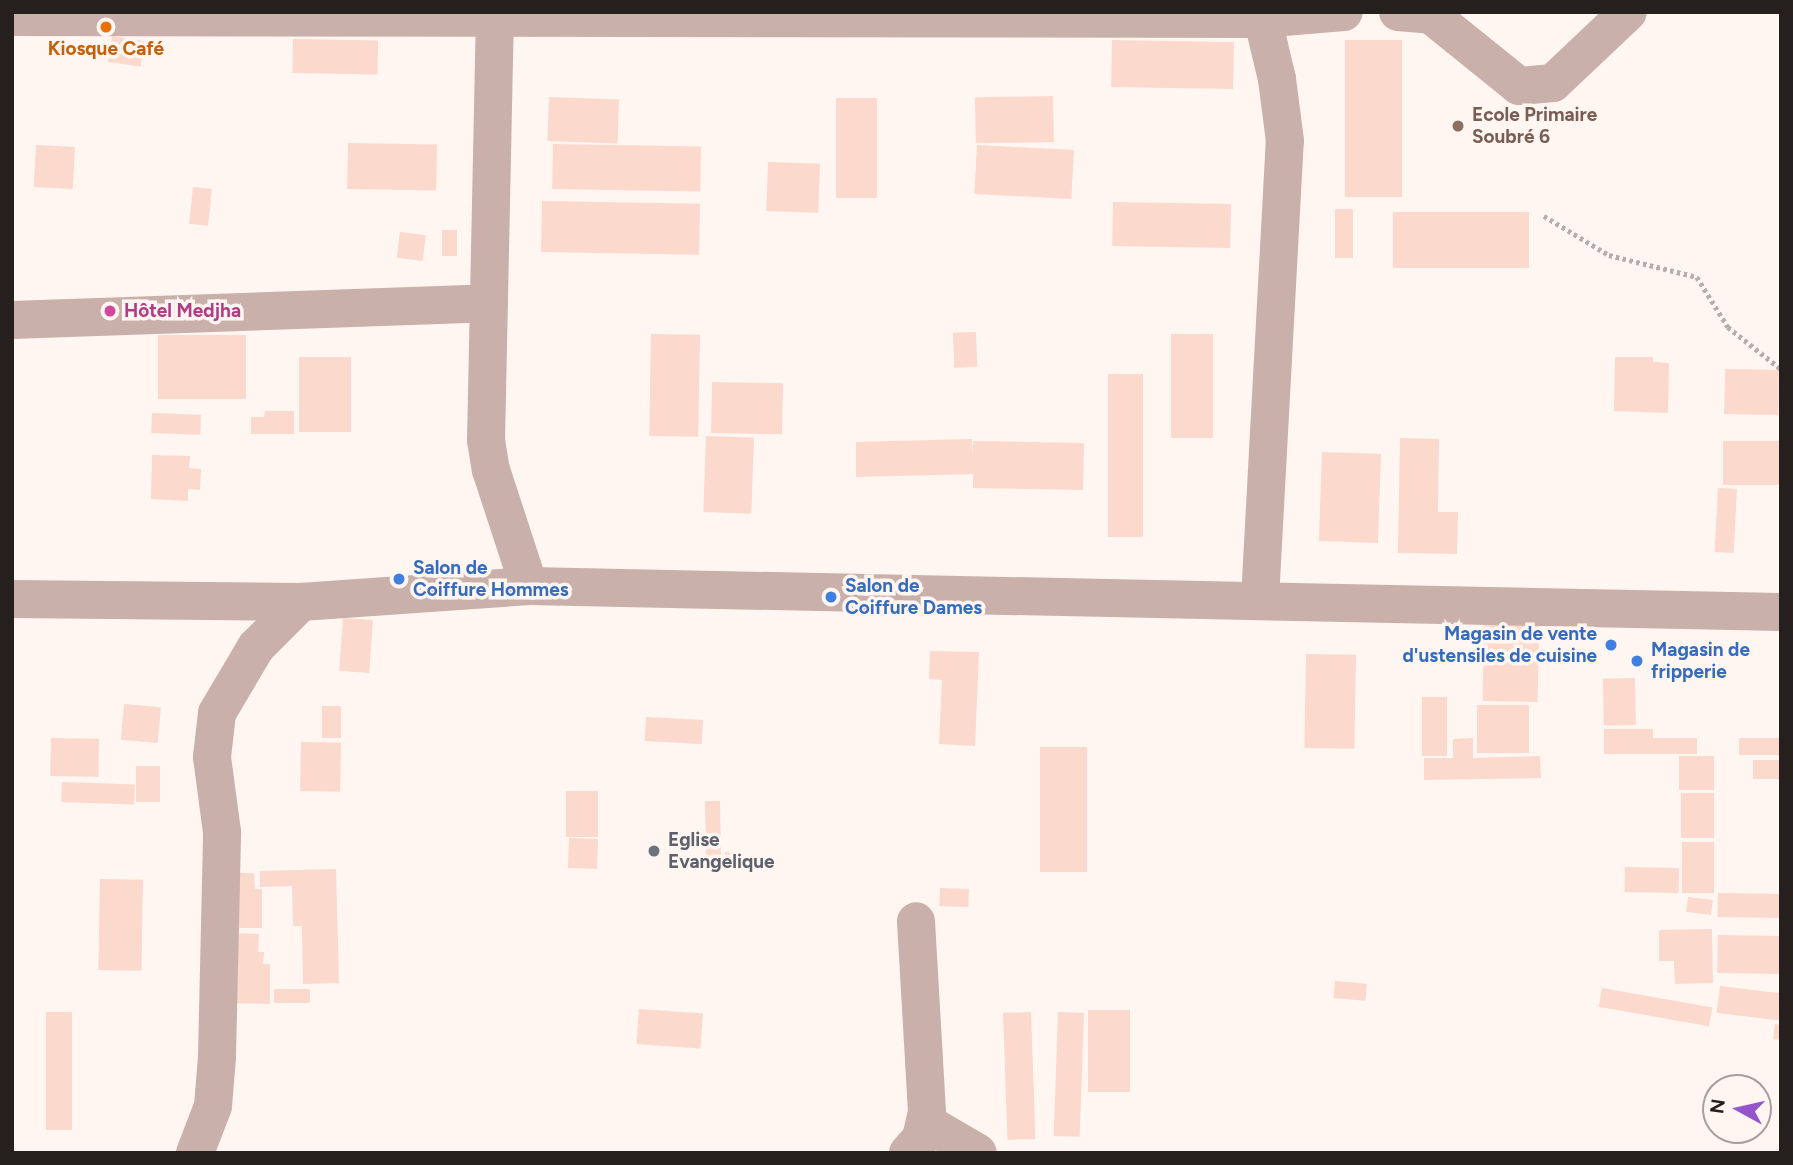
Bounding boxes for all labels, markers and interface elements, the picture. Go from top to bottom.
marker: Kiosque Café [98,19,114,35]
place label: Kiosque Café [48,38,164,60]
place label: Ecole Primaire Soubré 6 [1472,104,1597,148]
marker: Ecole Primaire Soubré 6 [1450,118,1466,134]
place label: Hôtel Medjha [124,300,241,322]
marker: Hôtel Medjha [102,303,118,319]
place label: Salon de Coiffure Hommes [413,557,569,601]
marker: Salon de Coiffure Hommes [391,571,407,587]
place label: Salon de Coiffure Dames [845,575,982,619]
marker: Salon de Coiffure Dames [823,589,839,605]
place label: Magasin de vente d'ustensiles de cuisine [1403,623,1597,667]
marker: Magasin de vente d'ustensiles de cuisine [1603,637,1619,653]
place label: Magasin de fripperie [1651,639,1750,683]
marker: Magasin de fripperie [1629,653,1645,669]
place label: Eglise Evangelique [668,829,775,873]
marker: Eglise Evangelique [646,843,662,859]
north arrow [1702,1074,1772,1144]
text: N [1705,1097,1730,1115]

